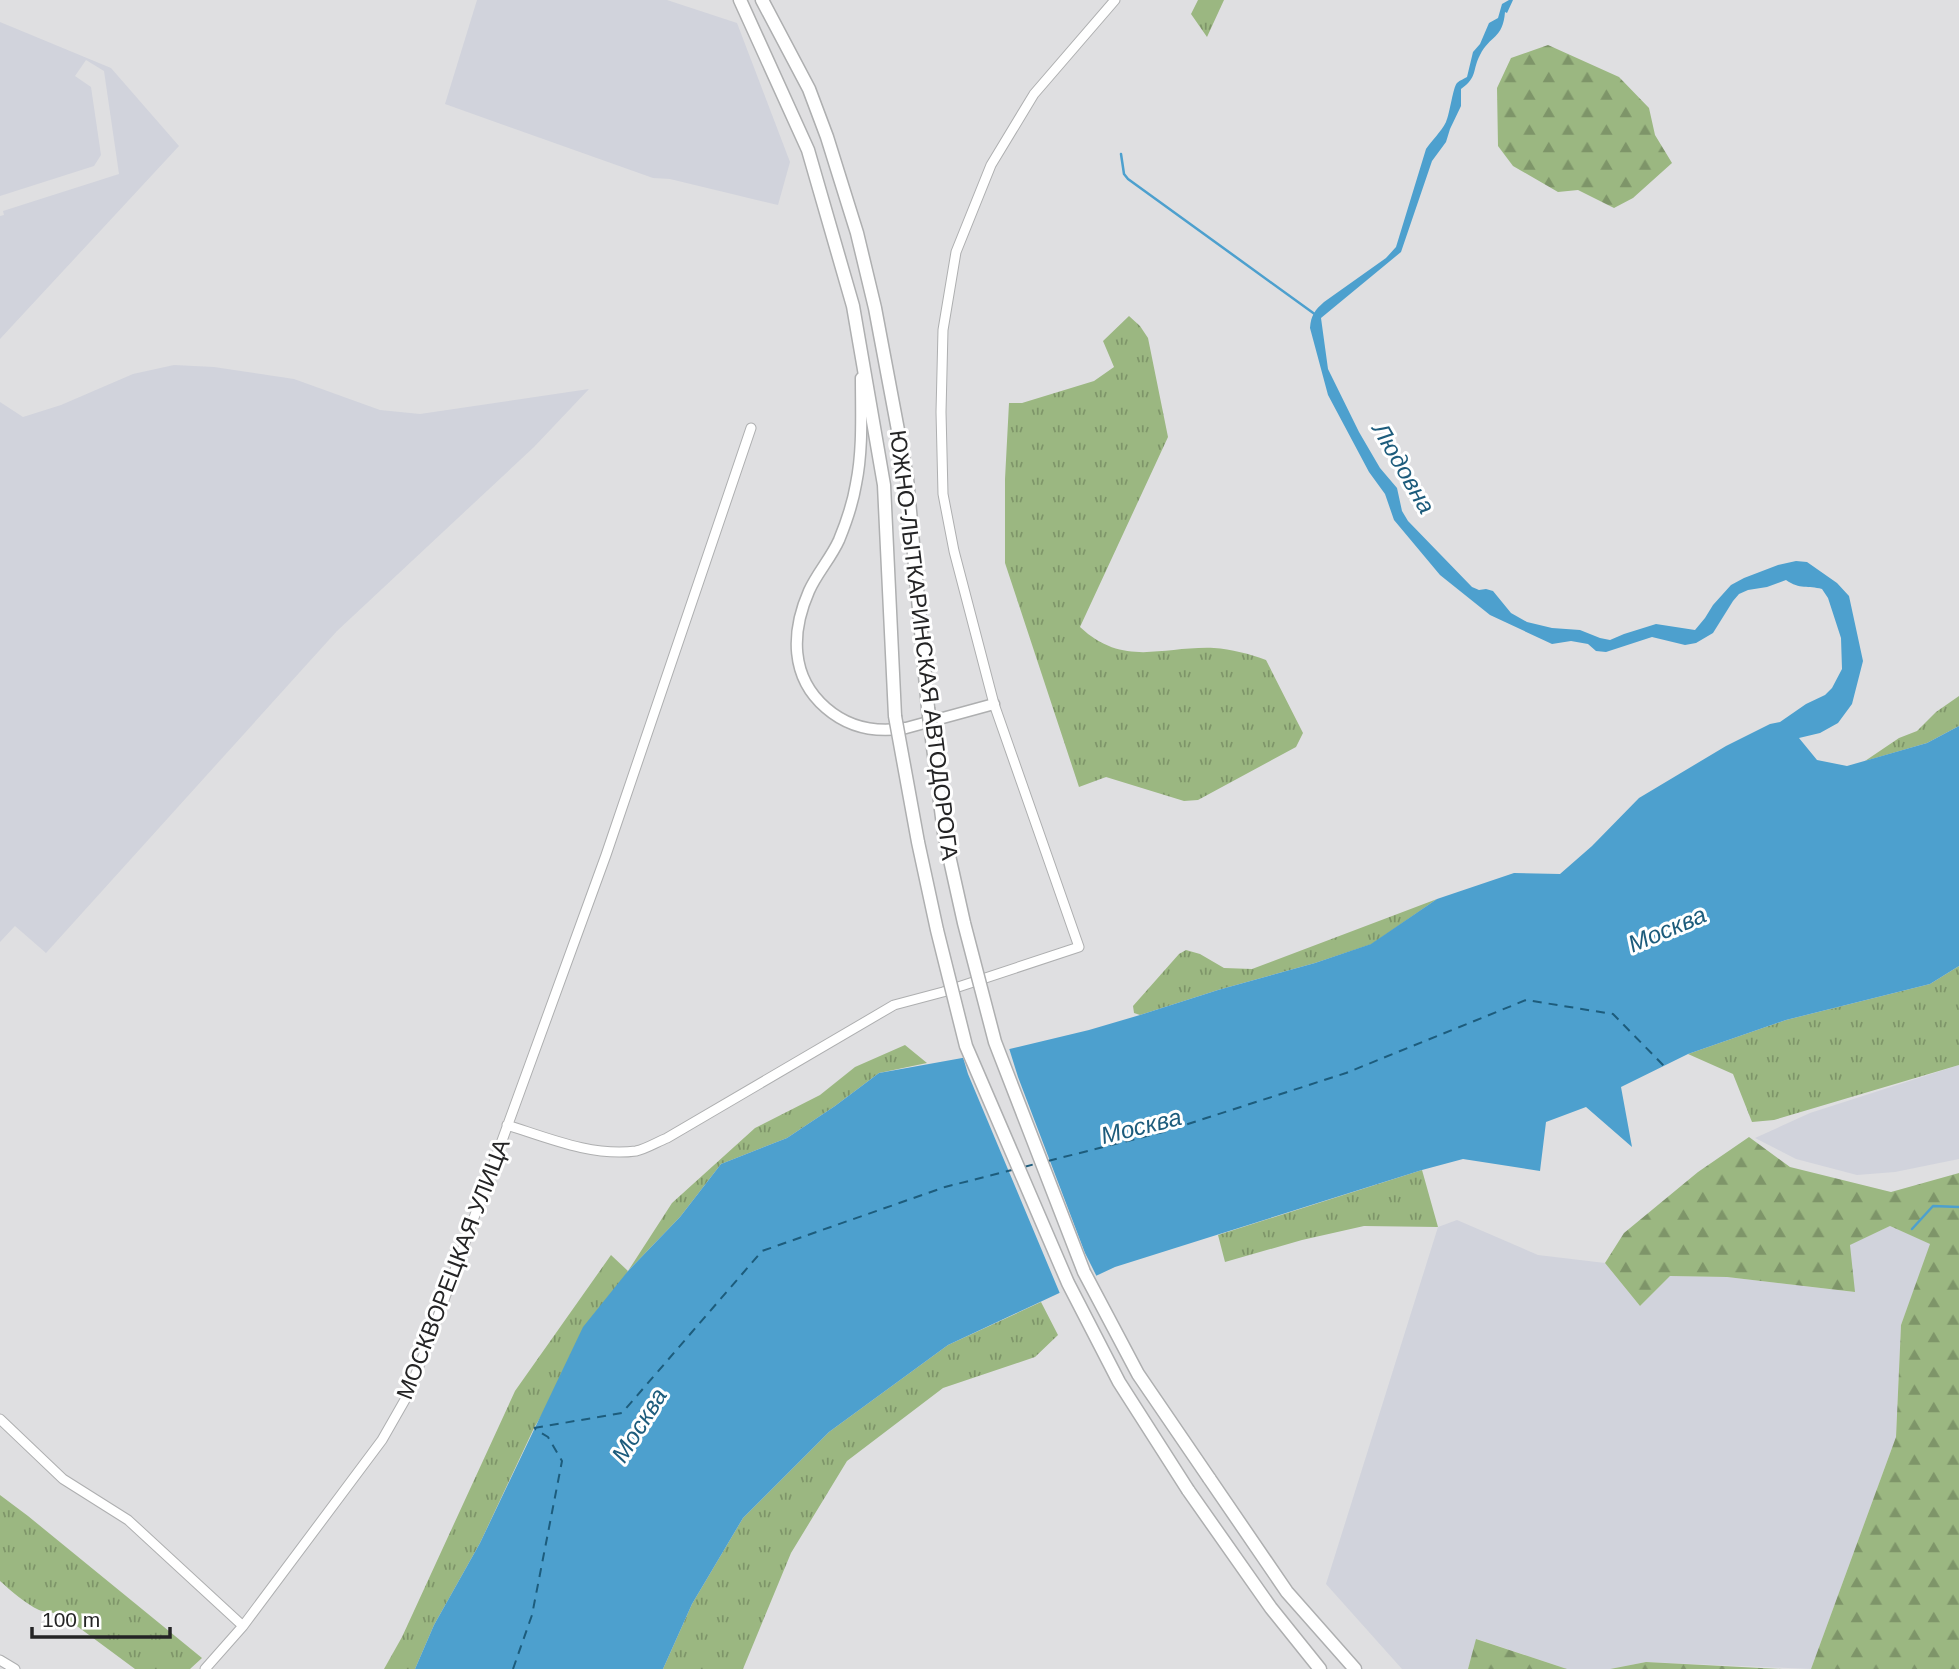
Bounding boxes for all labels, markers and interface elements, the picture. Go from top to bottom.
water label: Людовна [1366,416,1441,518]
street label: ЮЖНО-ЛЫТКАРИНСКАЯ АВТОДОРОГА [885,428,963,862]
water label: Москва [1624,901,1710,957]
water label: Москва [1098,1103,1184,1149]
street label: МОСКВОРЕЦКАЯ УЛИЦА [391,1135,515,1403]
water label: Москва [606,1383,672,1467]
scale bar [32,1596,170,1640]
text: 100 m [42,1608,100,1631]

